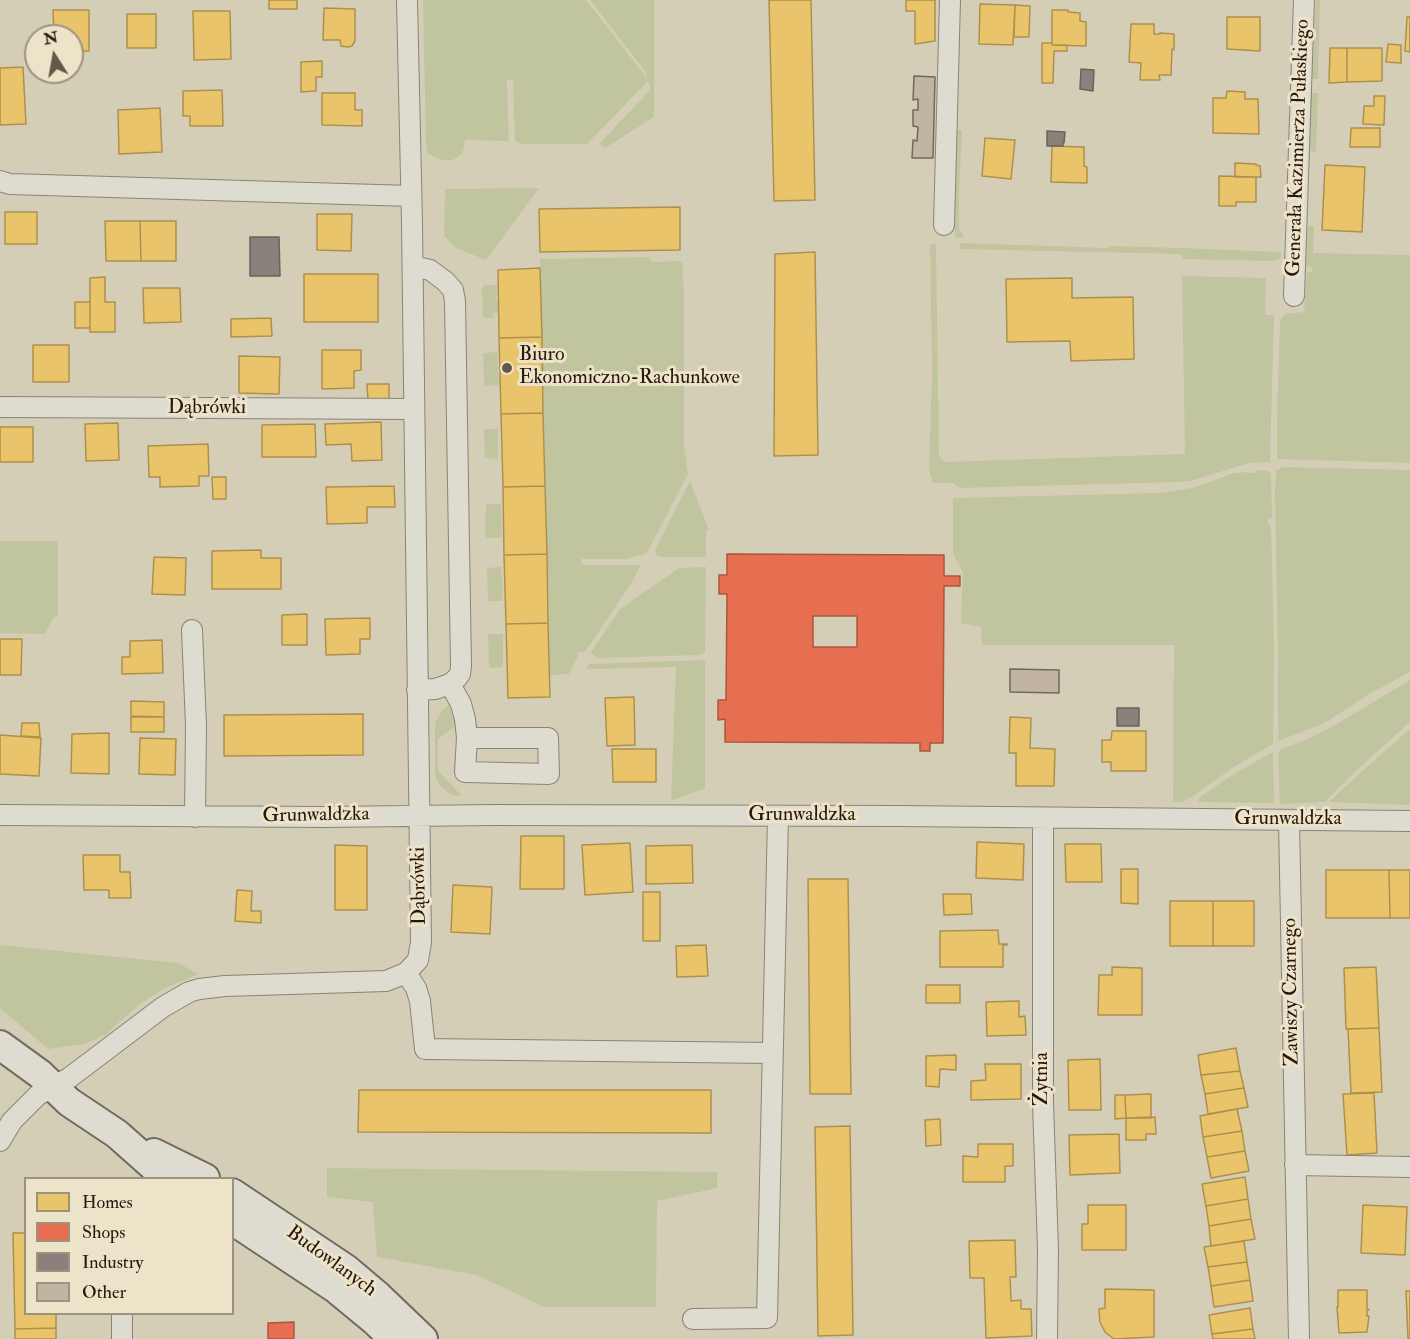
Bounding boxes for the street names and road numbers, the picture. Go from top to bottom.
street label: Generała Kazimierza Pułaskiego [1283,19,1315,277]
street label: Dąbrówki [168,397,246,421]
street label: Grunwaldzka [262,803,370,829]
street label: Grunwaldzka [748,804,856,828]
street label: Grunwaldzka [1234,808,1342,832]
street label: Dąbrówki [407,847,433,925]
street label: Zawiszy Czarnego [1279,918,1305,1066]
street label: Żytnia [1031,1052,1055,1106]
street label: Budowlanych [281,1221,381,1303]

